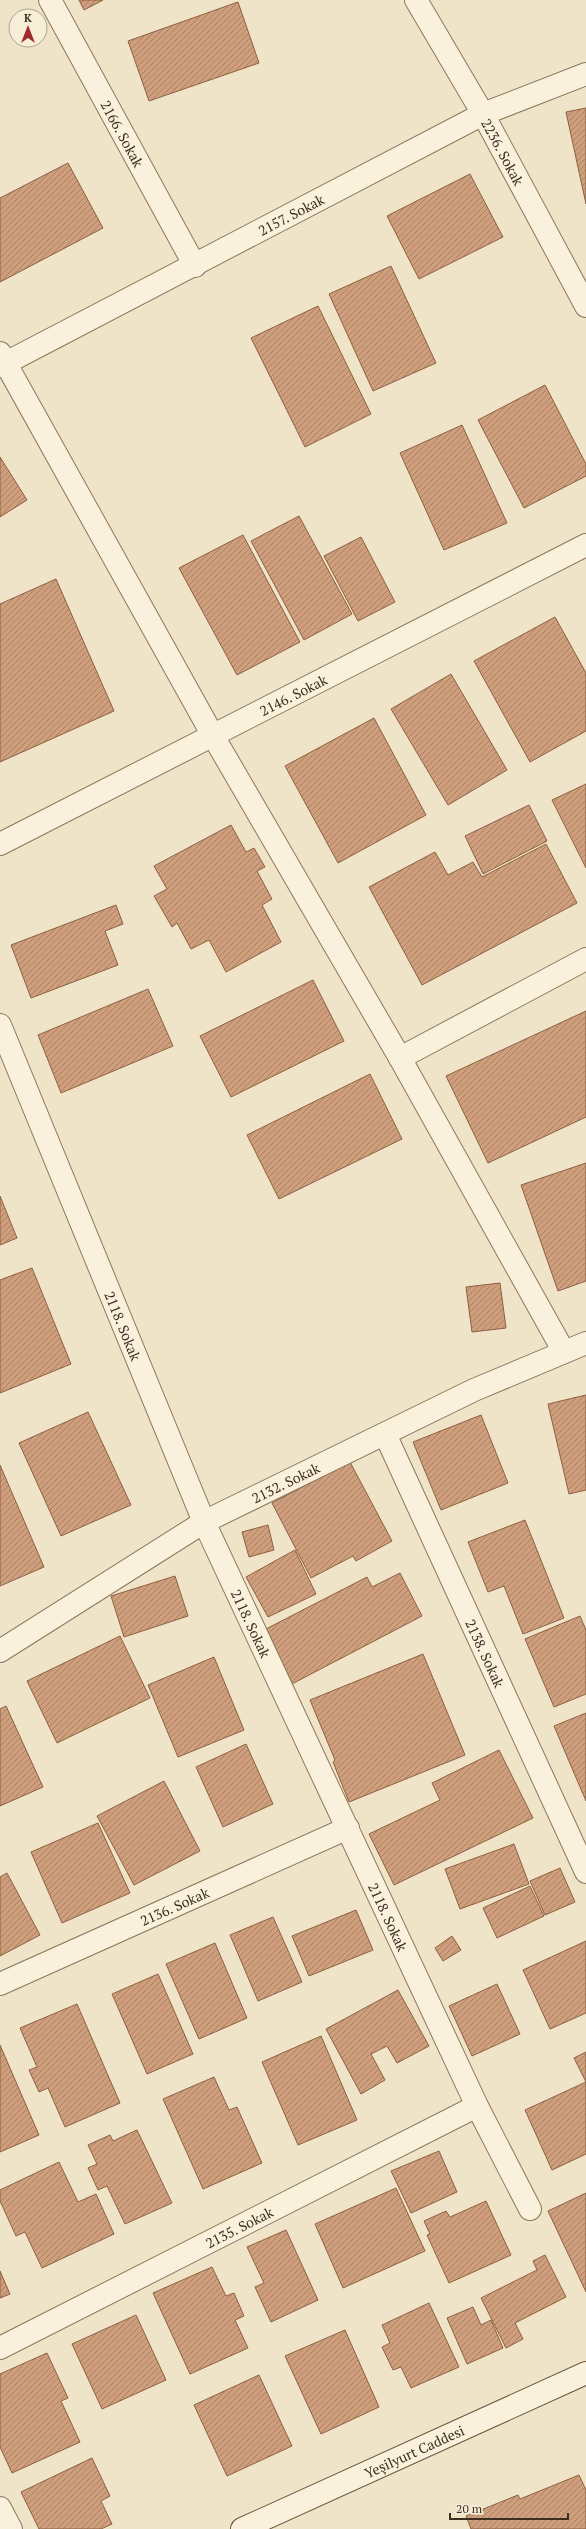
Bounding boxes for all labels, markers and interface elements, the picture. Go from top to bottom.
north arrow [8,8,48,48]
text: K [24,11,32,25]
street label: 2166. Sokak [97,97,149,171]
street label: 2236. Sokak [477,115,529,189]
street label: 2157. Sokak [254,189,328,239]
street label: 2146. Sokak [256,669,331,720]
street label: 2118. Sokak [101,1288,146,1364]
street label: 2132. Sokak [248,1457,323,1507]
street label: 2118. Sokak [227,1586,276,1661]
street label: 2138. Sokak [462,1616,510,1691]
street label: 2118. Sokak [364,1879,413,1955]
street label: 2136. Sokak [137,1882,212,1930]
street label: 2135. Sokak [202,2201,277,2252]
street label: Yeşilyurt Caddesi [361,2420,467,2482]
scale bar [450,2495,568,2521]
text: 20 m [456,2501,483,2516]

